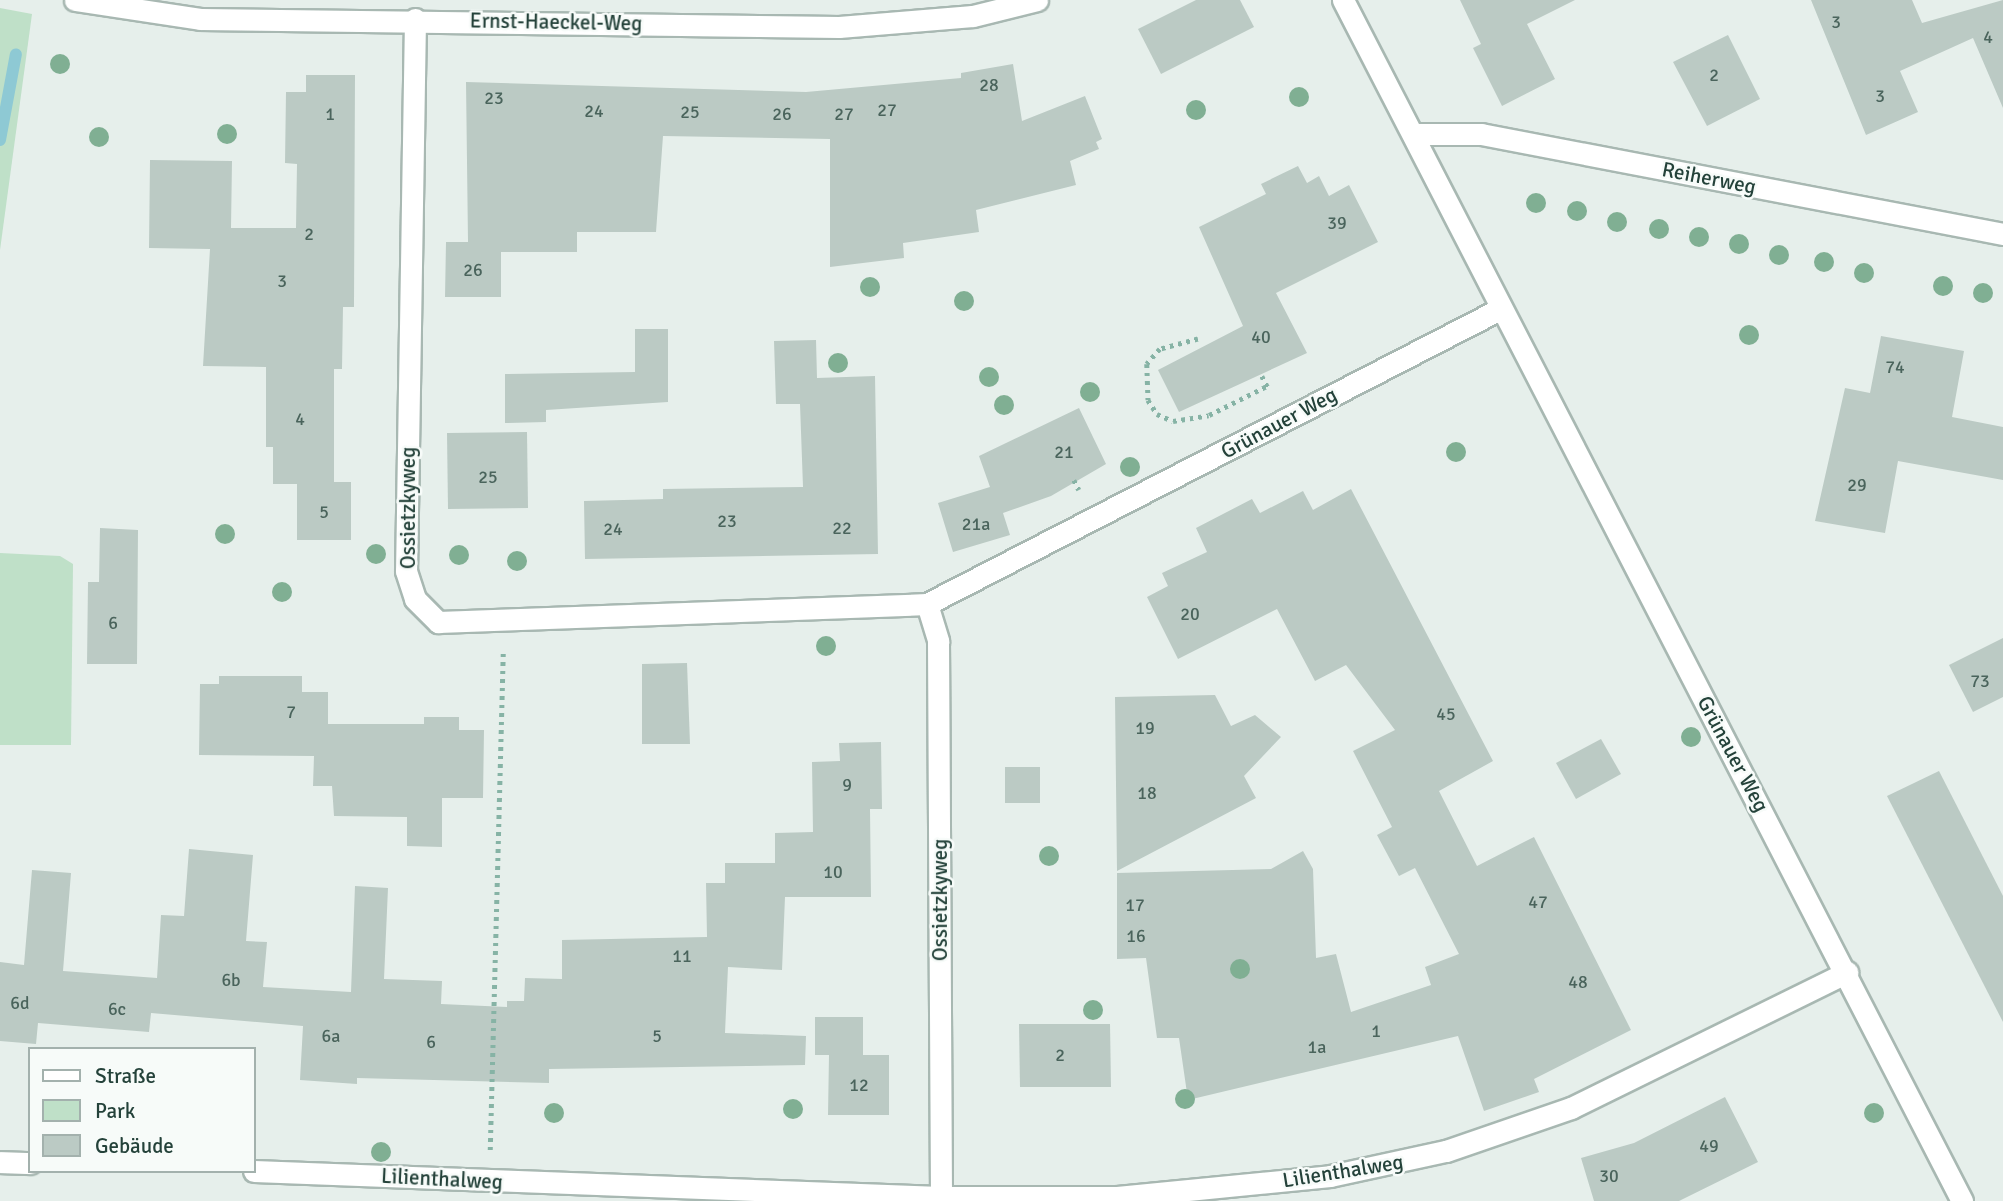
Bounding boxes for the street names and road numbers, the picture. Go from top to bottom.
street label: Ernst-Haeckel-Weg [469,8,643,36]
street label: Reiherweg [1660,157,1758,199]
street label: Grünauer Weg [1217,382,1341,464]
street label: Ossietzkyweg [395,447,421,569]
street label: Grünauer Weg [1692,692,1774,816]
street label: Ossietzkyweg [927,839,953,961]
street label: Lilienthalweg [1281,1149,1405,1193]
street label: Lilienthalweg [380,1163,504,1195]

